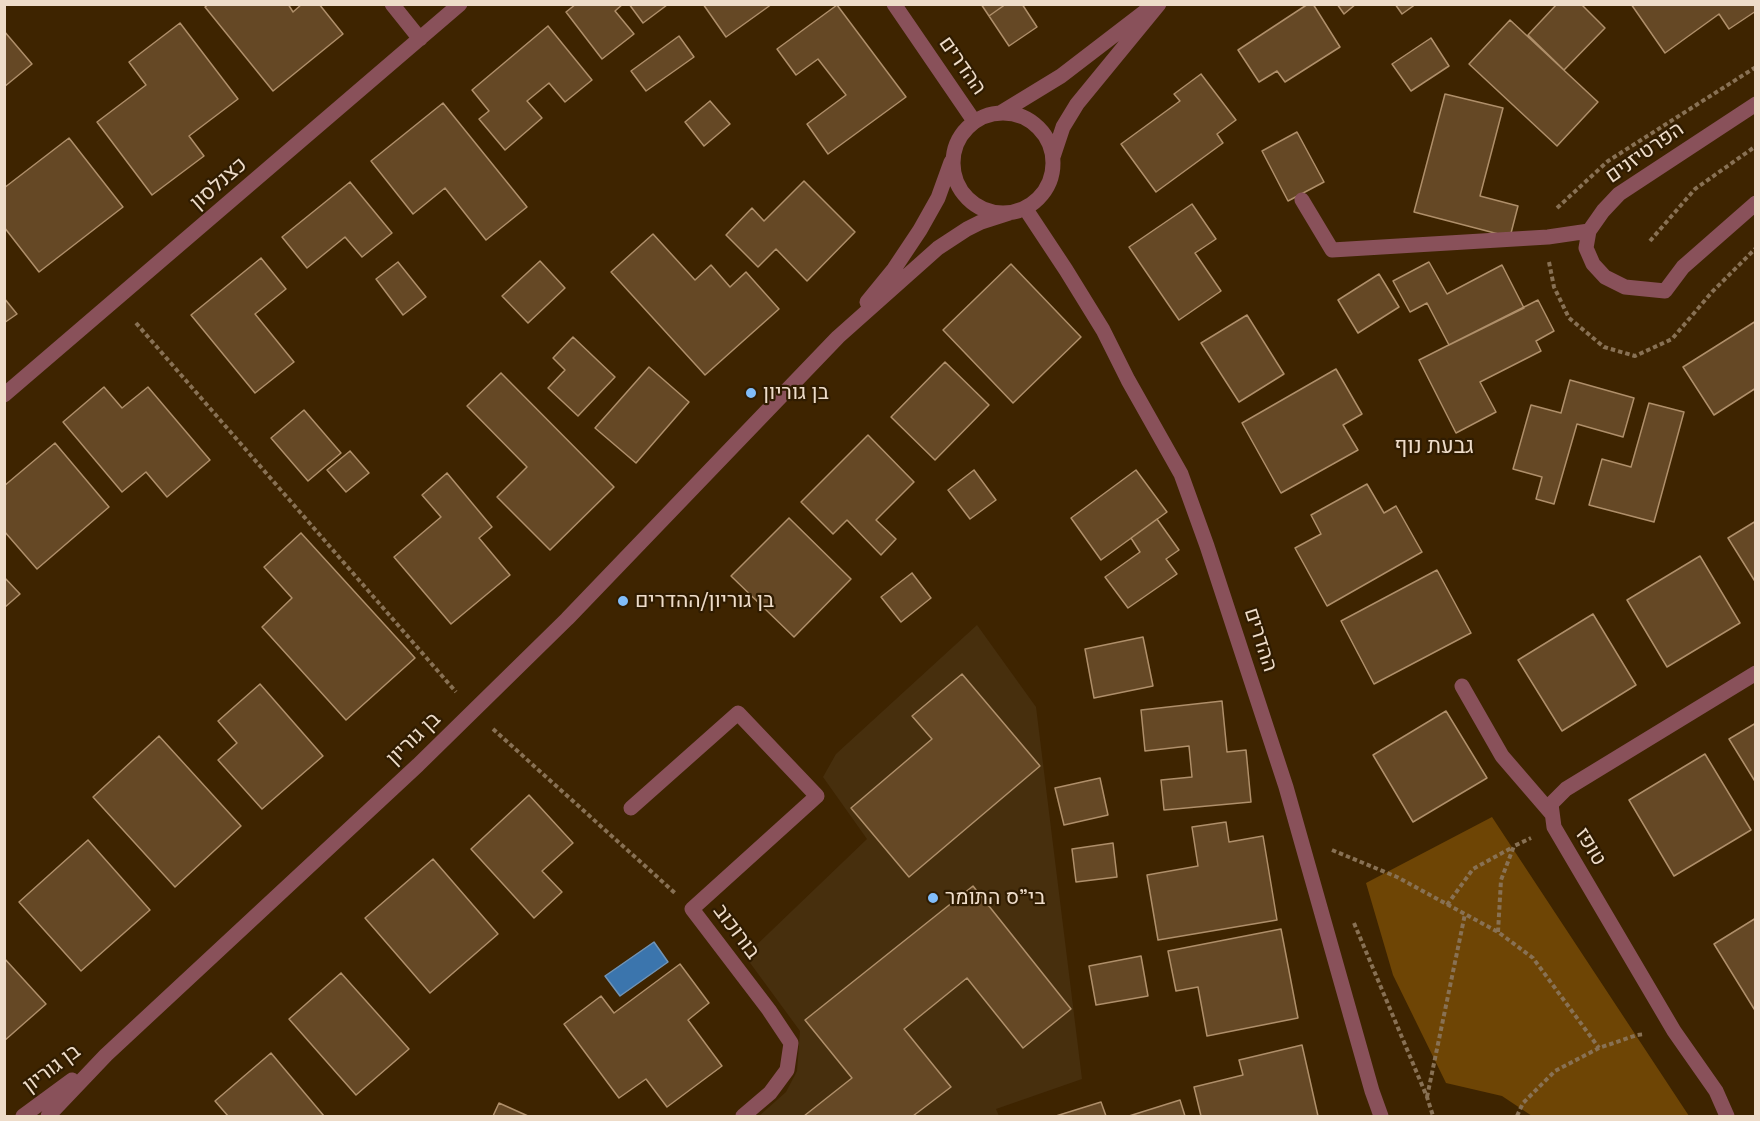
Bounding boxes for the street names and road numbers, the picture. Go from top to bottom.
street label: ההדרים [933,32,991,100]
street label: הפרטיזנים [1601,117,1689,189]
street label: כצנלסון [186,153,252,215]
street label: ההדרים [1238,605,1282,675]
street label: בן גוריון [382,707,446,771]
street label: טופז [1569,823,1611,871]
street label: בורוכוב [707,900,765,964]
street label: בן גוריון [18,1039,86,1099]

